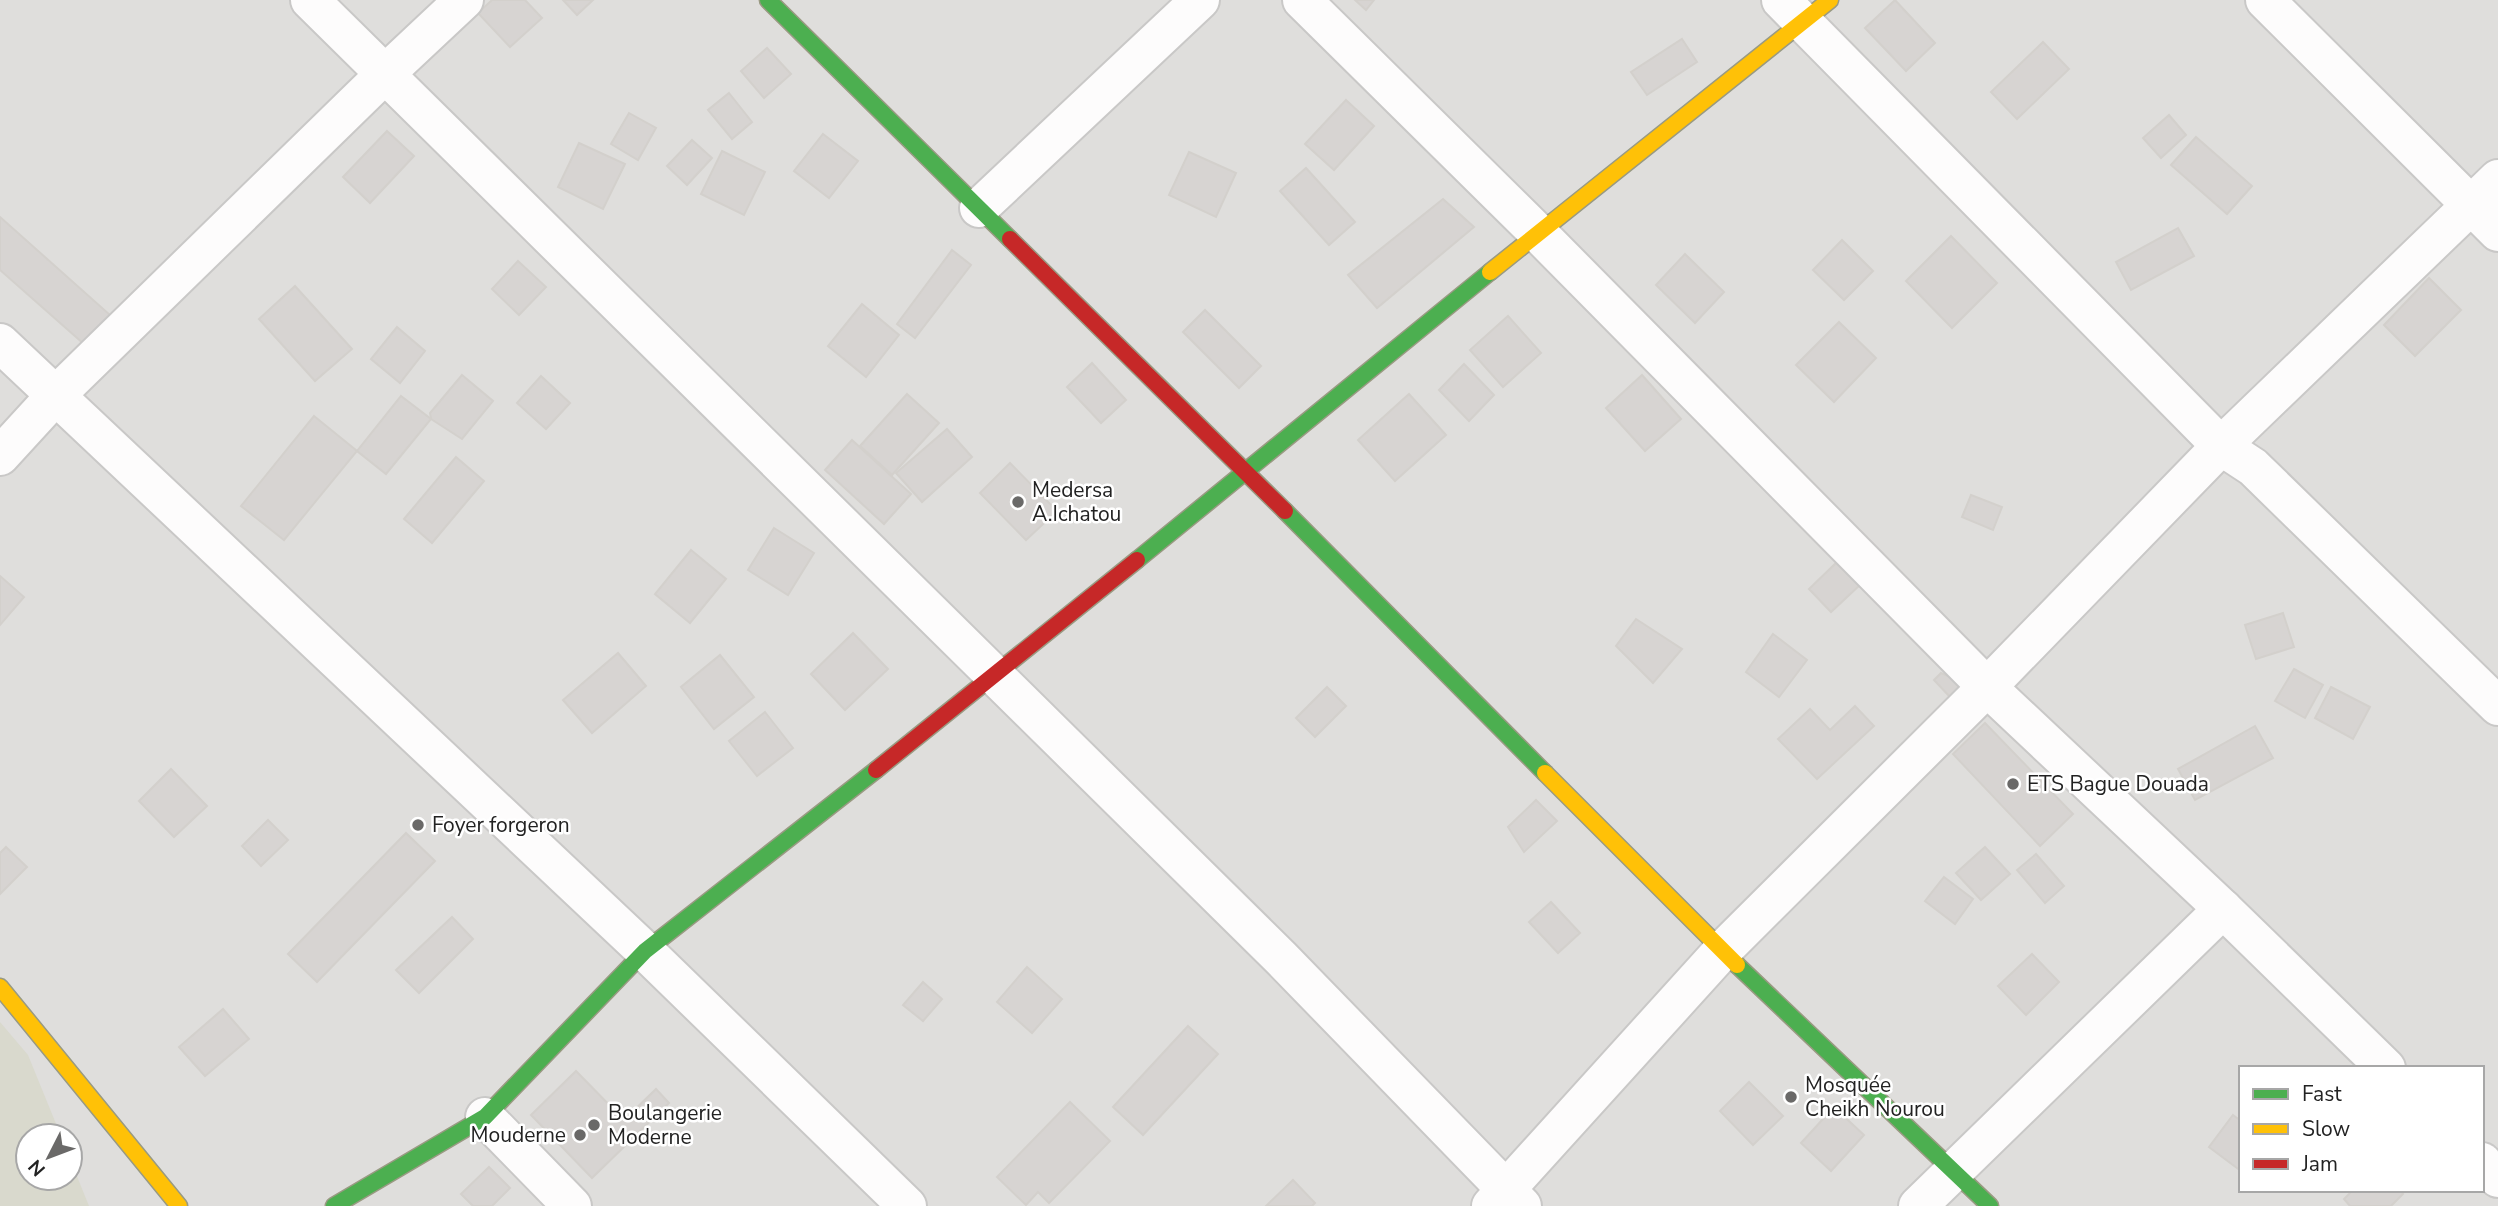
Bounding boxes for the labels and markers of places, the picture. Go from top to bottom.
place label: Medersa A.Ichatou [1032,476,1121,528]
marker: Medersa A.Ichatou [1010,494,1026,510]
place label: ETS Bague Douada [2027,770,2209,798]
marker: ETS Bague Douada [2005,776,2021,792]
place label: Foyer forgeron [432,811,570,839]
marker: Foyer forgeron [410,817,426,833]
place label: Mosquée Cheikh Nourou [1805,1071,1945,1123]
marker: Mosquée Cheikh Nourou [1783,1089,1799,1105]
place label: Boulangerie Moderne [608,1099,722,1151]
marker: Boulangerie Moderne [586,1117,602,1133]
place label: Mouderne [471,1121,566,1149]
marker: Mouderne [572,1127,588,1143]

